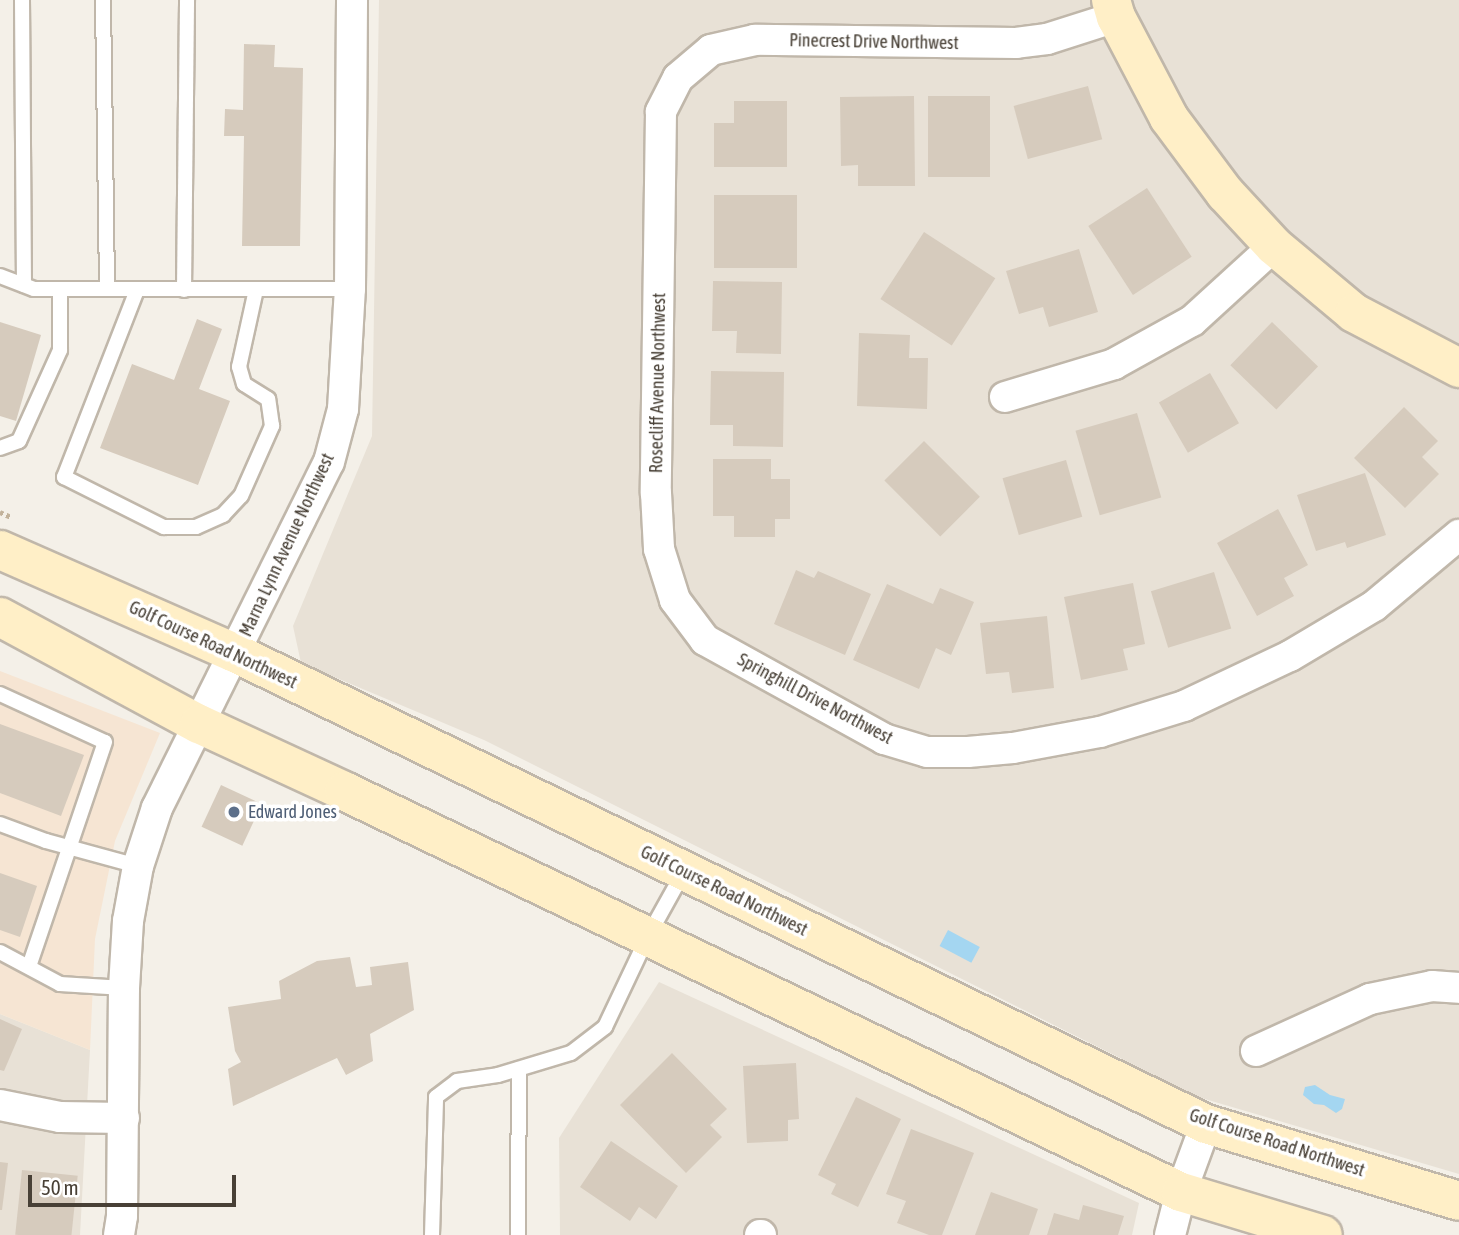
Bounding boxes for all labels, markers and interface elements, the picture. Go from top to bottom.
street label: Pinecrest Drive Northwest [789,30,959,54]
street label: Rosecliff Avenue Northwest [646,293,670,473]
street label: Marna Lynn Avenue Northwest [235,450,339,640]
street label: Golf Course Road Northwest [126,597,300,693]
street label: Springhill Drive Northwest [734,649,896,749]
place label: Edward Jones [248,801,337,823]
marker: Edward Jones [226,804,242,820]
street label: Golf Course Road Northwest [637,841,811,941]
street label: Golf Course Road Northwest [1187,1104,1367,1182]
scale bar [32,1162,240,1206]
text: 50 m [41,1175,79,1199]

